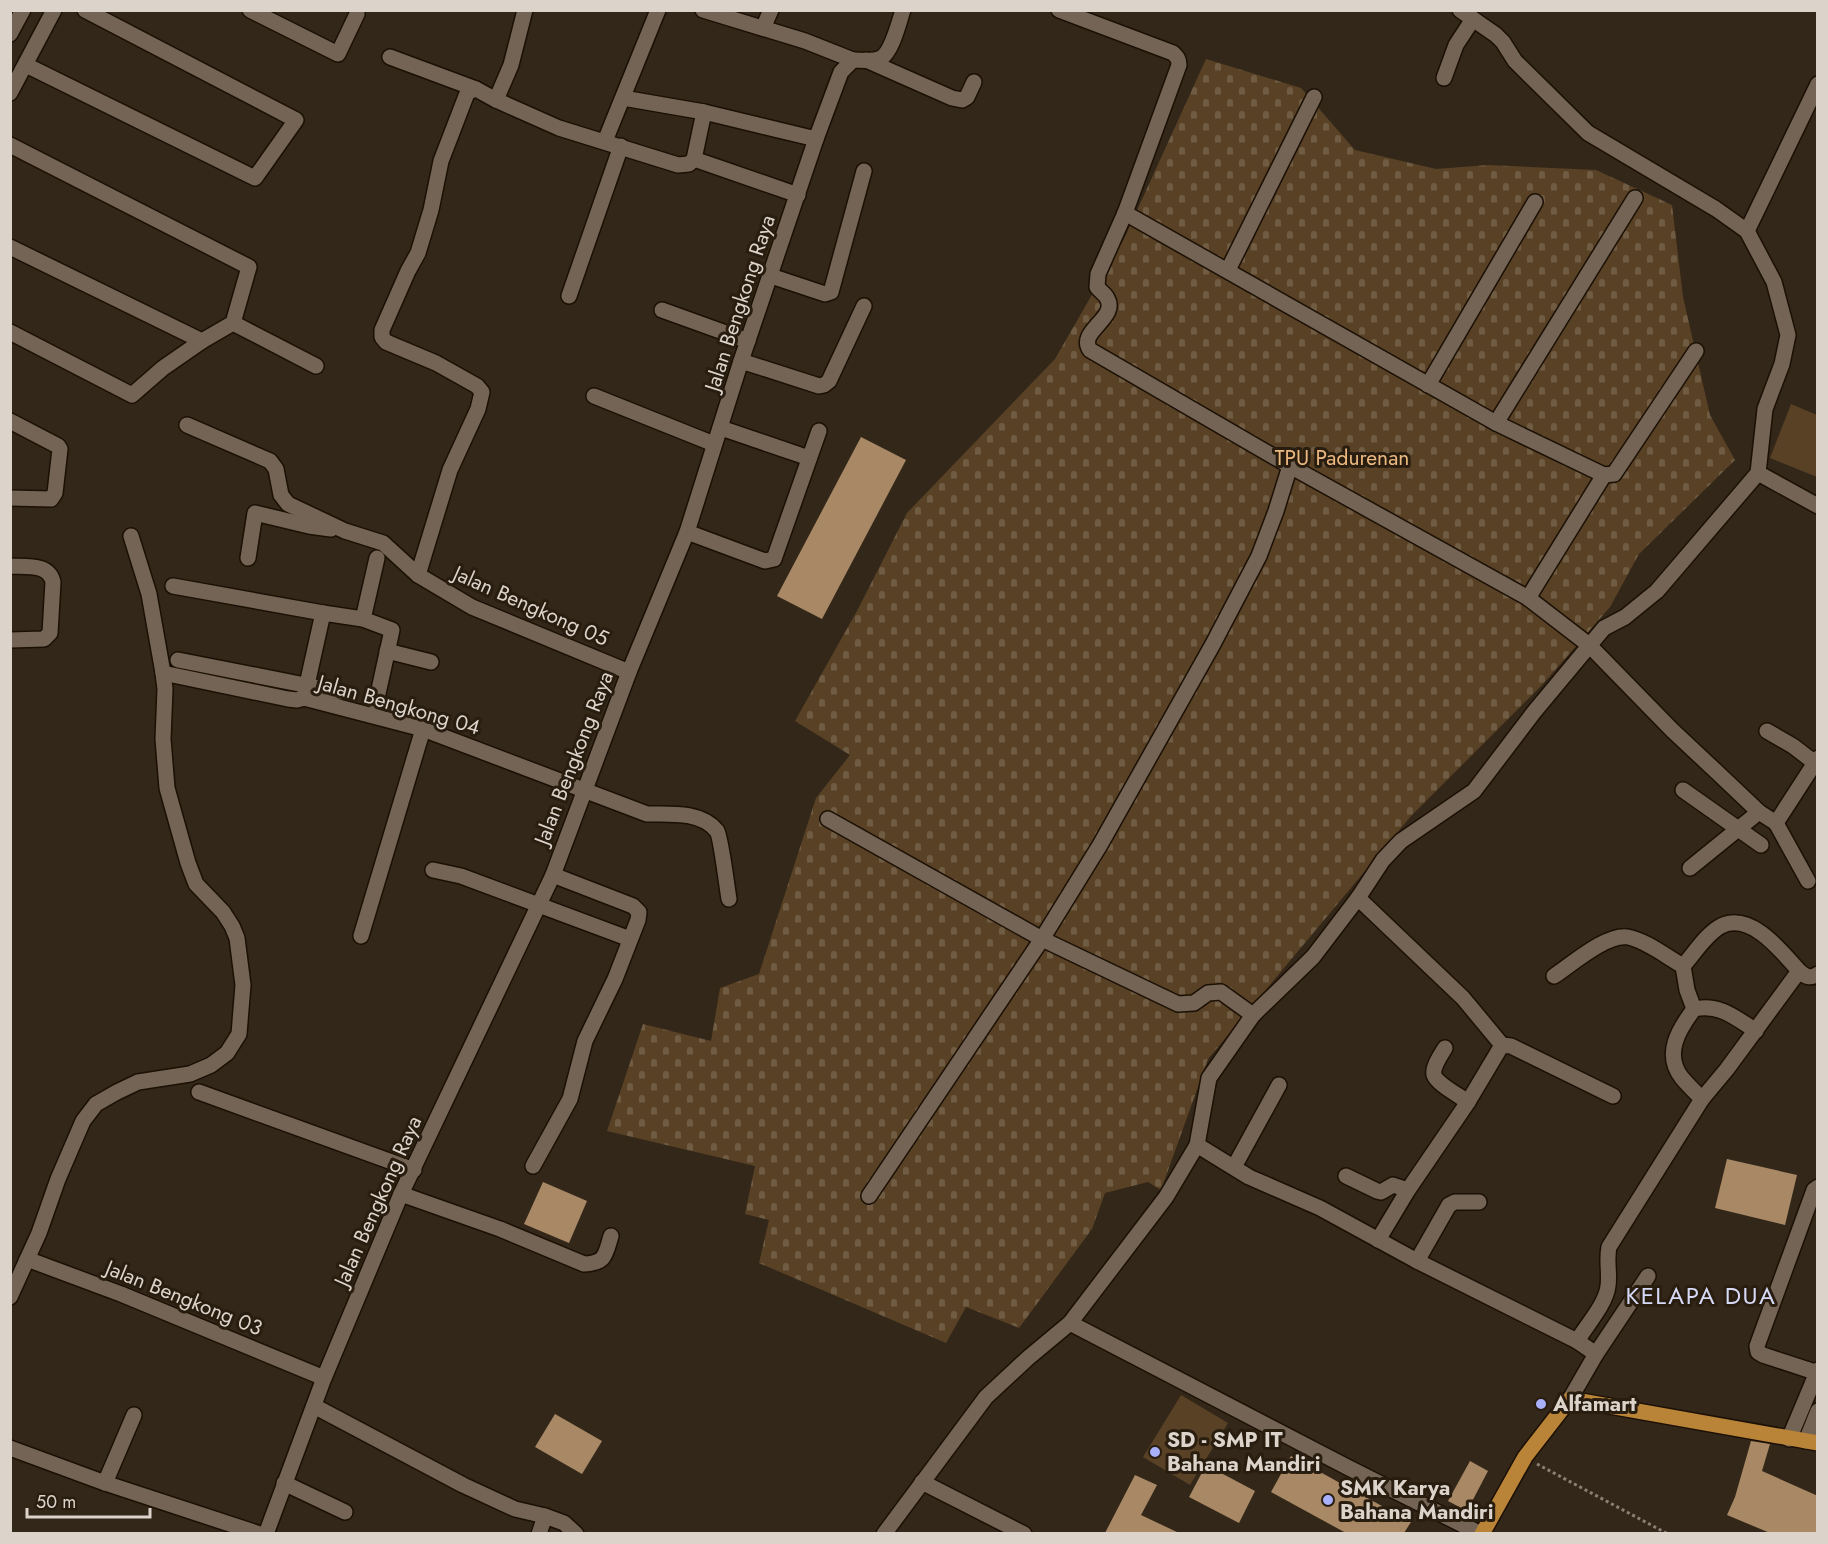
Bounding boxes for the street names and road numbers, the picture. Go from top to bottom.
street label: Jalan Bengkong Raya [696,211,783,398]
street label: Jalan Bengkong 05 [446,557,613,654]
street label: Jalan Bengkong 04 [311,667,484,742]
street label: Jalan Bengkong Raya [526,667,621,852]
street label: Jalan Bengkong Raya [326,1111,429,1294]
street label: Jalan Bengkong 03 [98,1252,267,1343]

